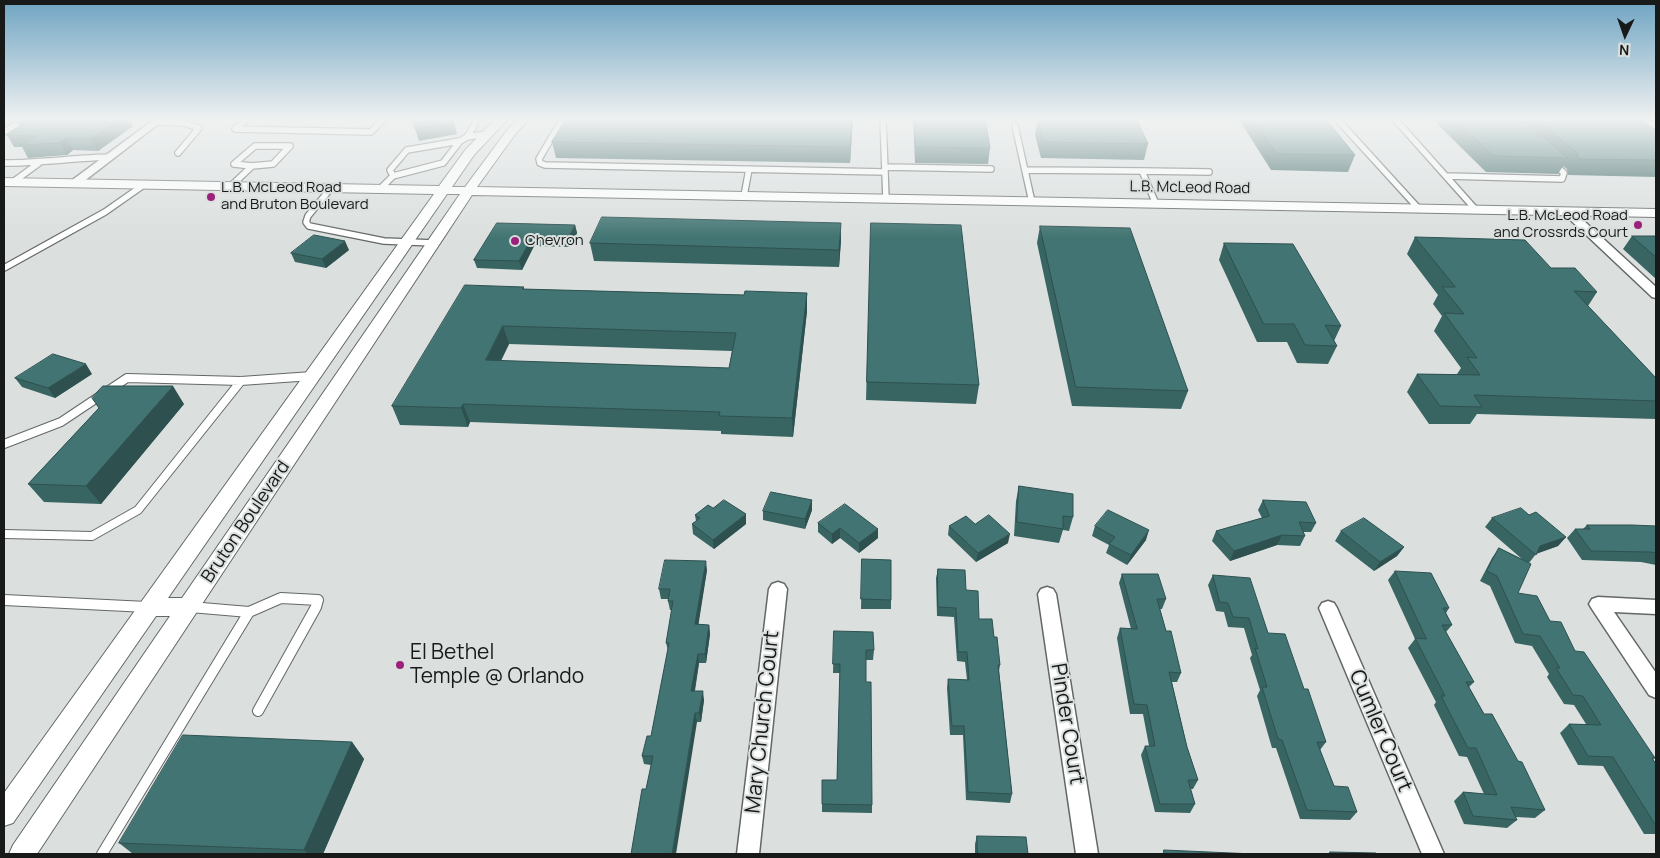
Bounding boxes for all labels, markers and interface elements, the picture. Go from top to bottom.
north arrow [1600,10,1650,60]
text: N [1619,41,1630,60]
street label: L.B. McLeod Road [1130,178,1250,198]
place label: L.B. McLeod Road and Bruton Boulevard [221,179,369,214]
marker: L.B. McLeod Road and Bruton Boulevard [205,191,217,203]
place label: L.B. McLeod Road and Crossrds Court [1493,207,1628,242]
marker: L.B. McLeod Road and Crossrds Court [1632,219,1644,231]
place label: Chevron [525,232,584,250]
marker: Chevron [509,235,521,247]
street label: Bruton Boulevard [197,457,295,587]
street label: Mary Church Court [741,629,785,815]
place label: El Bethel Temple @ Orlando [410,640,584,690]
marker: El Bethel Temple @ Orlando [394,659,406,671]
street label: Pinder Court [1045,662,1089,786]
street label: Cumler Court [1343,666,1417,796]

